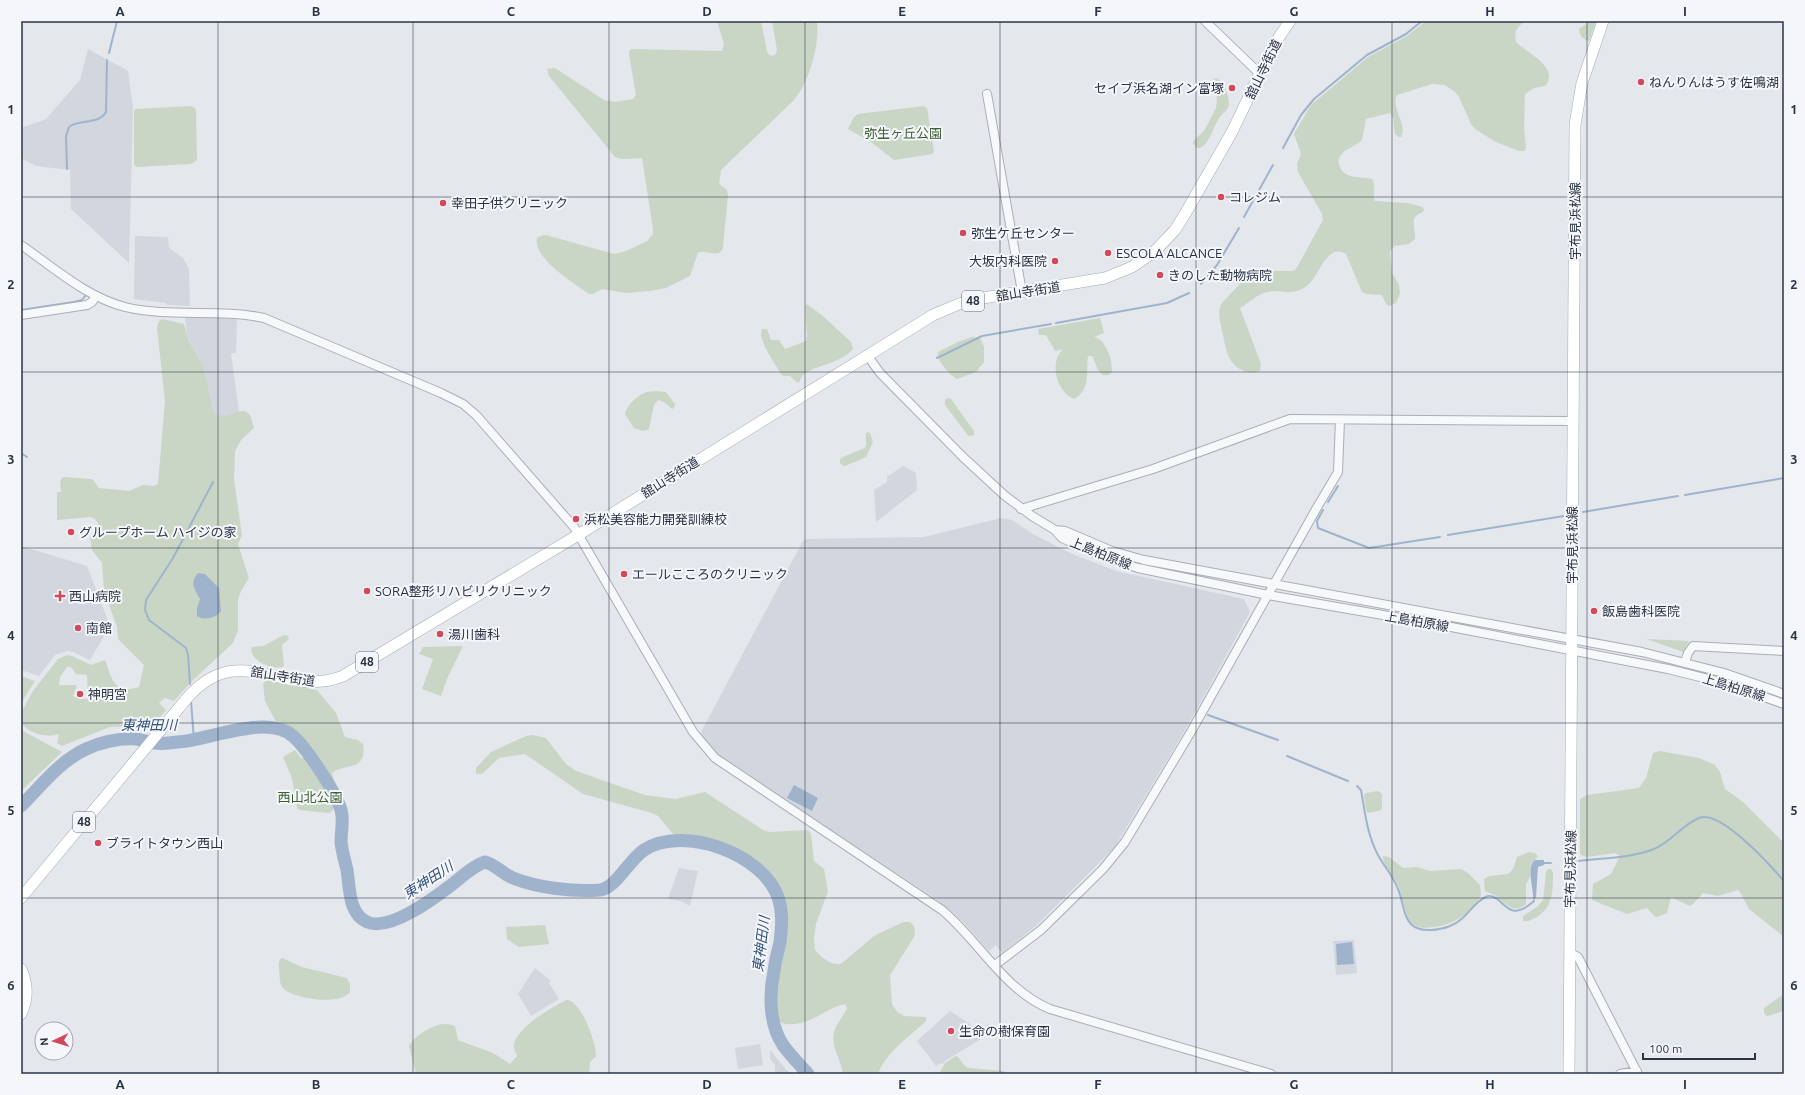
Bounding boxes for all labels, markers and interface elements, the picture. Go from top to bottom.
text: A [115,4,125,18]
text: B [312,4,321,18]
text: C [507,4,516,18]
text: D [702,4,712,18]
text: E [898,4,906,18]
text: F [1094,4,1102,18]
text: G [1290,4,1299,18]
text: H [1485,4,1495,18]
text: I [1683,4,1687,18]
street label: 舘山寺街道 [1242,37,1284,101]
place label: ねんりんはうす佐鳴湖 [1649,75,1779,89]
marker: ねんりんはうす佐鳴湖 [1636,77,1646,87]
place label: セイブ浜名湖イン富塚 [1094,81,1224,95]
marker: セイブ浜名湖イン富塚 [1227,83,1237,93]
text: 1 [7,102,15,116]
text: 1 [1790,102,1798,116]
park label: 弥生ヶ丘公園 [864,126,942,140]
street label: 宇布見浜松線 [1568,182,1582,260]
place label: コレジム [1229,190,1281,204]
marker: コレジム [1216,192,1226,202]
place label: 幸田子供クリニック [451,196,568,210]
marker: 幸田子供クリニック [438,198,448,208]
place label: 弥生ケ丘センター [971,226,1075,240]
marker: 弥生ケ丘センター [958,228,968,238]
place label: ESCOLA ALCANCE [1116,246,1222,260]
marker: ESCOLA ALCANCE [1103,248,1113,258]
place label: 大坂内科医院 [969,254,1047,268]
marker: 大坂内科医院 [1050,256,1060,266]
place label: きのした動物病院 [1168,268,1272,282]
marker: きのした動物病院 [1155,270,1165,280]
text: 2 [7,277,15,291]
text: 2 [1790,277,1798,291]
street label: 舘山寺街道 [995,279,1061,303]
road number: 48 [962,291,984,311]
text: 3 [7,452,15,466]
text: 3 [1790,452,1798,466]
street label: 舘山寺街道 [639,454,701,500]
street label: 宇布見浜松線 [1565,506,1579,584]
place label: 浜松美容能力開発訓練校 [584,512,727,526]
marker: 浜松美容能力開発訓練校 [571,514,581,524]
place label: グループホーム ハイジの家 [79,525,237,539]
marker: グループホーム ハイジの家 [66,527,76,537]
street label: 上島柏原線 [1068,534,1134,572]
place label: エールこころのクリニック [632,567,788,581]
marker: エールこころのクリニック [619,569,629,579]
place label: SORA整形リハビリクリニック [375,584,552,598]
marker: SORA整形リハビリクリニック [362,586,372,596]
place label: 西山病院 [69,589,121,603]
marker: 西山病院 [54,590,66,602]
place label: 飯島歯科医院 [1602,604,1680,618]
marker: 飯島歯科医院 [1589,606,1599,616]
street label: 上島柏原線 [1384,608,1450,634]
place label: 南館 [86,621,112,635]
marker: 南館 [73,623,83,633]
place label: 湯川歯科 [448,627,500,641]
text: 4 [7,628,15,642]
text: 4 [1790,628,1798,642]
marker: 湯川歯科 [435,629,445,639]
road number: 48 [356,652,378,672]
street label: 舘山寺街道 [250,664,316,688]
street label: 上島柏原線 [1701,671,1767,703]
place label: 神明宮 [88,687,127,701]
marker: 神明宮 [75,689,85,699]
water label: 東神田川 [121,717,179,733]
park label: 西山北公園 [277,790,343,804]
text: 5 [7,803,15,817]
text: 5 [1790,803,1798,817]
road number: 48 [73,812,95,832]
street label: 宇布見浜松線 [1562,830,1578,908]
place label: ブライトタウン西山 [106,836,223,850]
marker: ブライトタウン西山 [93,838,103,848]
water label: 東神田川 [400,857,458,902]
water label: 東神田川 [750,913,773,973]
text: 6 [7,978,15,992]
text: 6 [1790,978,1798,992]
north arrow [34,1021,74,1061]
place label: 生命の樹保育園 [959,1024,1050,1038]
marker: 生命の樹保育園 [946,1026,956,1036]
scale bar [1643,1035,1755,1061]
text: N [38,1037,50,1046]
text: 100 m [1649,1042,1682,1055]
text: A [115,1077,125,1091]
text: B [312,1077,321,1091]
text: C [507,1077,516,1091]
text: D [702,1077,712,1091]
text: E [898,1077,906,1091]
text: F [1094,1077,1102,1091]
text: G [1290,1077,1299,1091]
text: H [1485,1077,1495,1091]
text: I [1683,1077,1687,1091]

